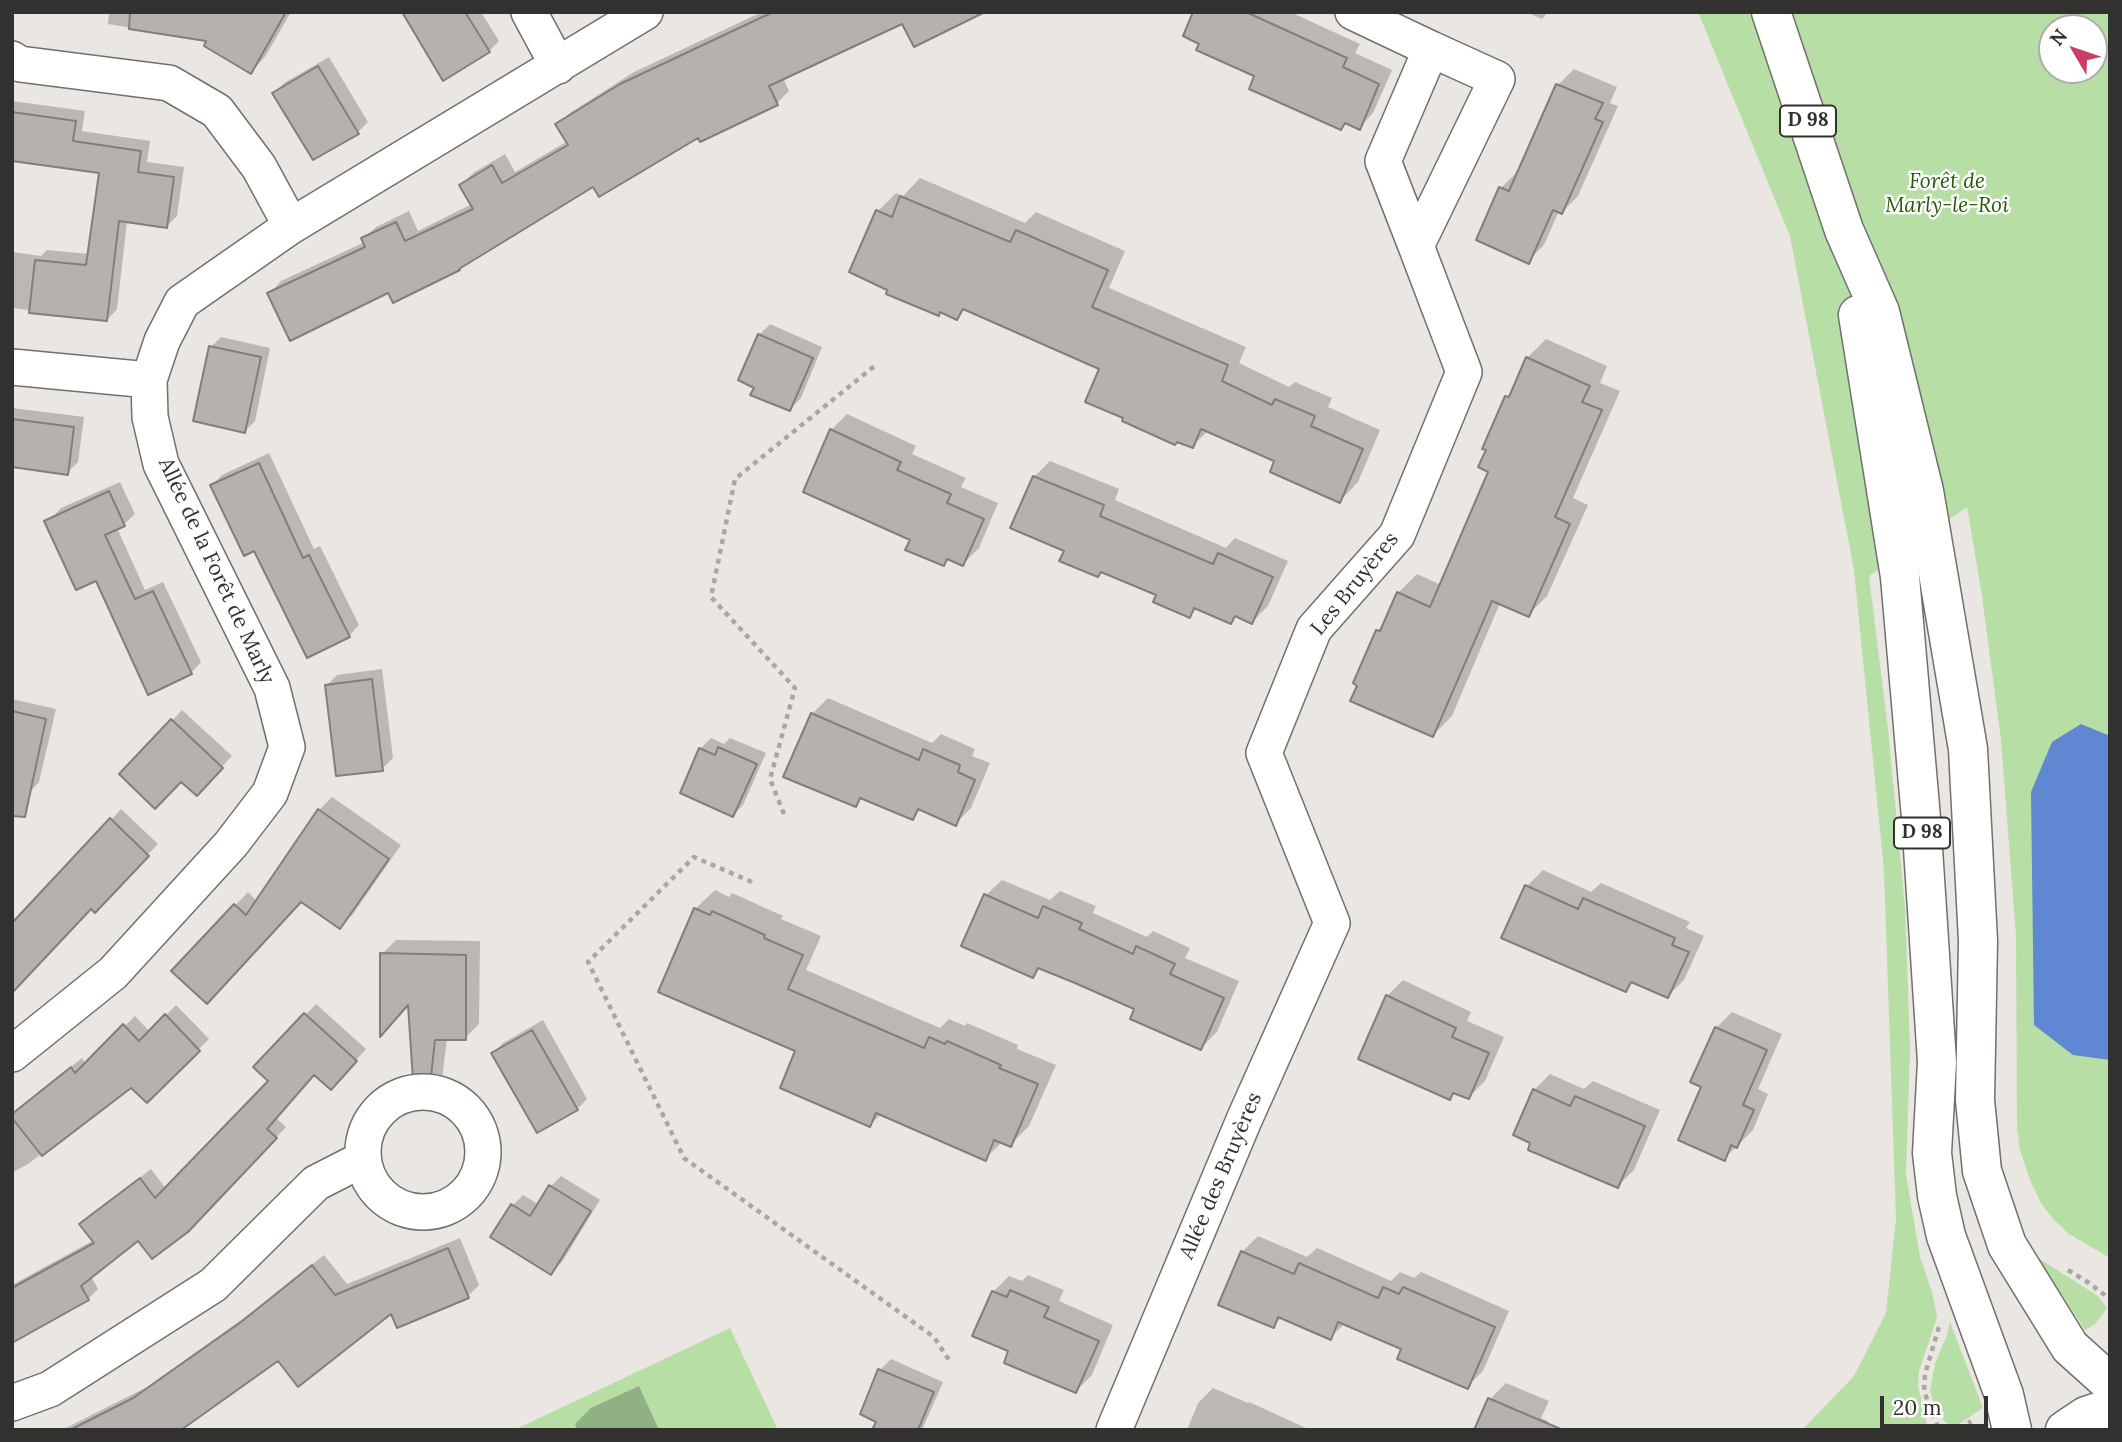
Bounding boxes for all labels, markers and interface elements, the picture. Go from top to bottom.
north arrow [2038,14,2108,84]
text: N [2044,24,2072,50]
road number: D 98 [1780,105,1836,136]
park label: Forêt de Marly-le-Roi [1885,169,2009,219]
street label: Allée de la Forêt de Marly [152,454,280,688]
street label: Les Bruyères [1306,527,1404,641]
road number: D 98 [1894,818,1950,848]
street label: Allée des Bruyères [1175,1089,1267,1263]
scale bar [1884,1382,1993,1426]
text: 20 m [1893,1394,1942,1421]

